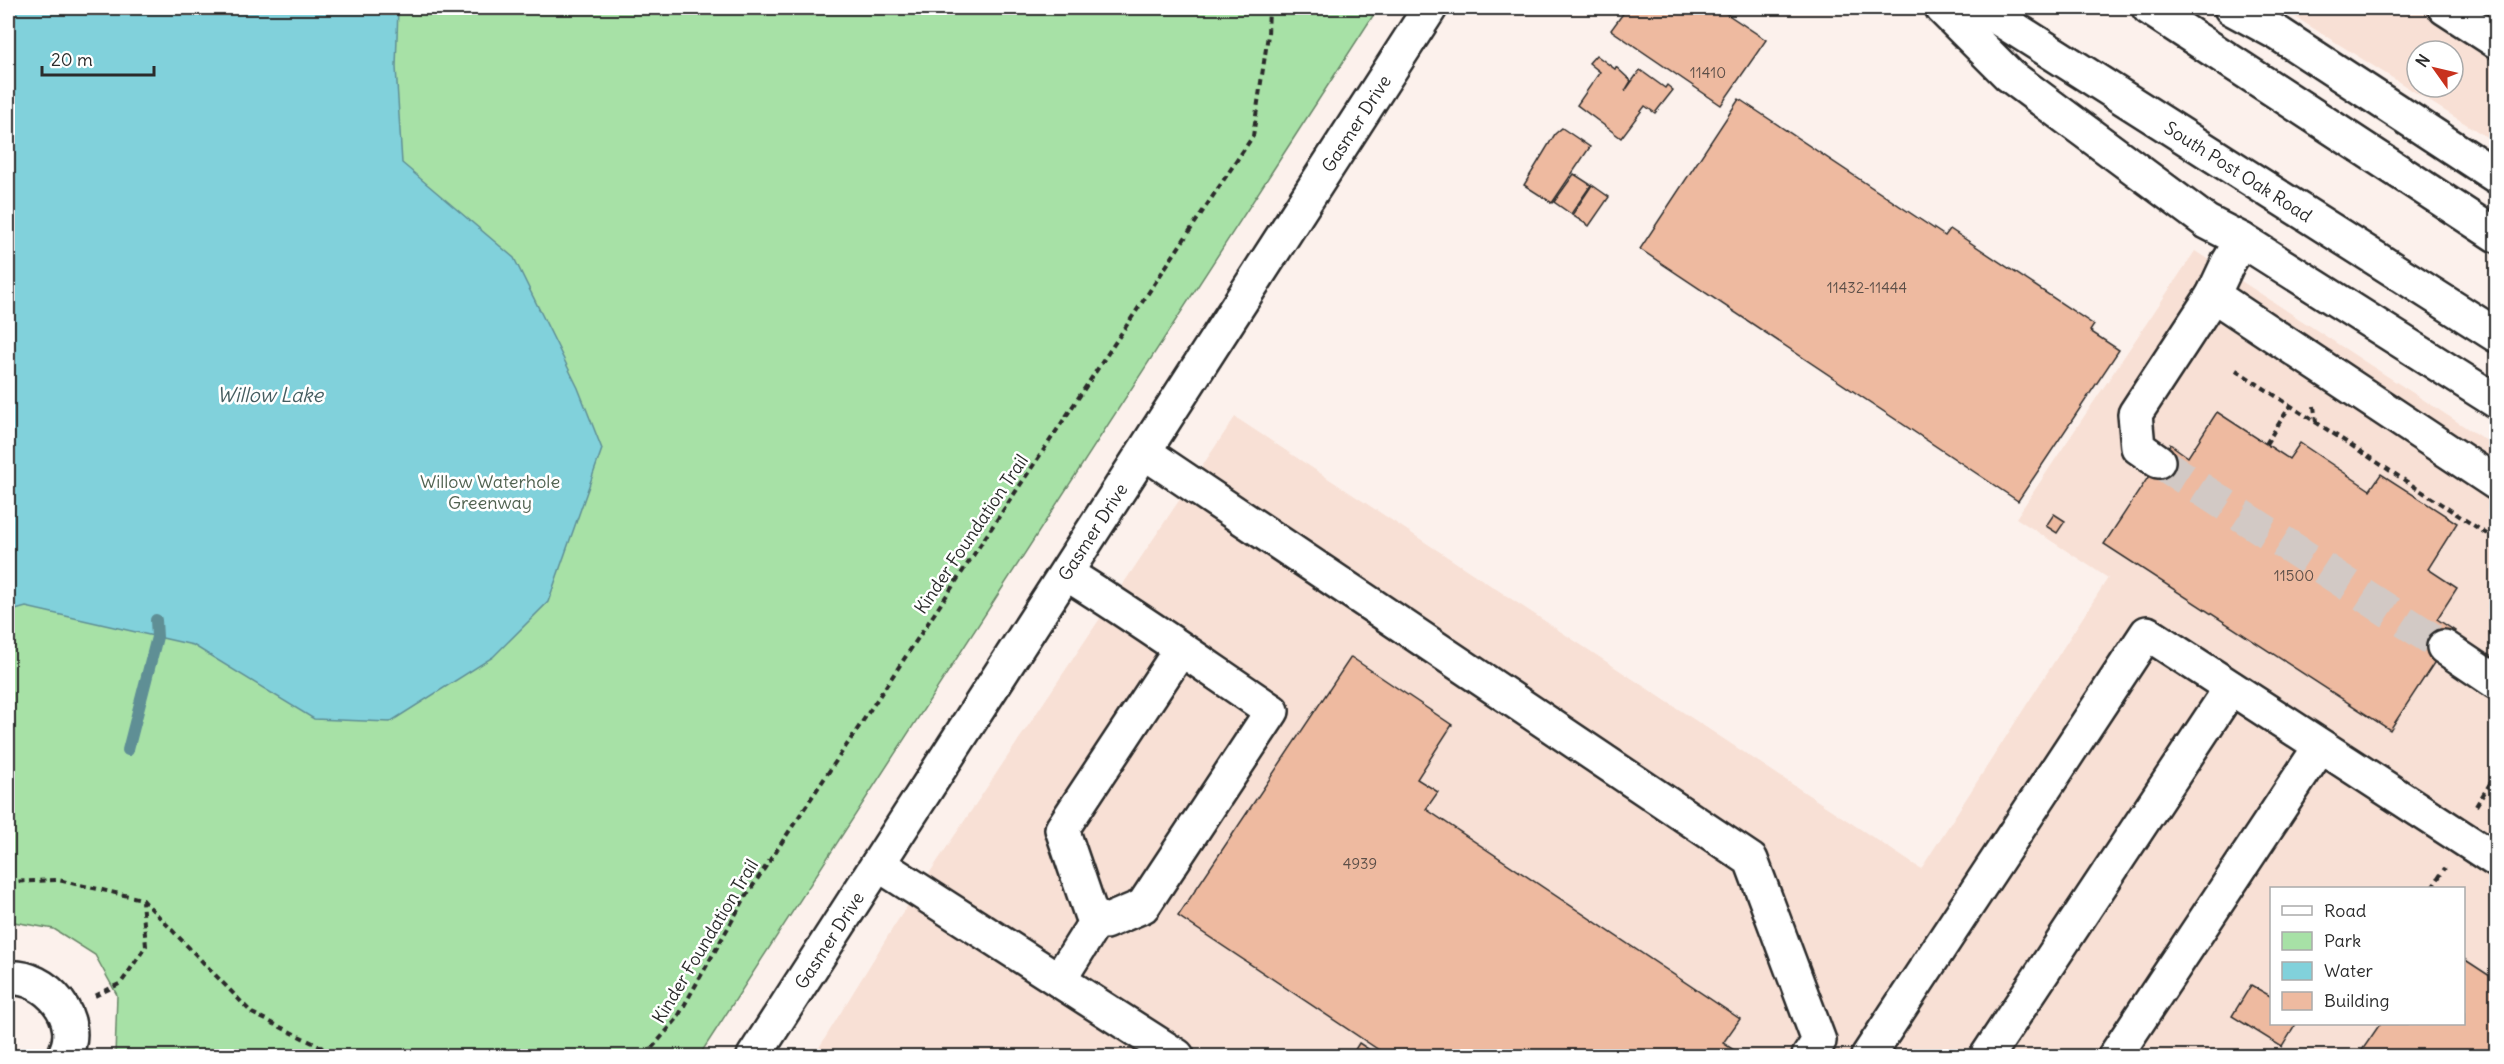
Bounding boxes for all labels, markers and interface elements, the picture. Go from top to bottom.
scale bar [42,39,154,77]
north arrow [2405,39,2465,99]
text: 20 m [51,48,93,71]
text: N [2411,50,2434,71]
house number: 11410 [1690,63,1726,82]
street label: Gasmer Drive [1316,70,1395,176]
street label: South Post Oak Road [2160,116,2317,227]
house number: 11432-11444 [1827,278,1908,297]
water label: Willow Lake [217,382,324,407]
street label: Kinder Foundation Trail [909,450,1033,618]
park label: Willow Waterhole Greenway [420,470,560,514]
street label: Gasmer Drive [1052,479,1132,585]
house number: 11500 [2274,566,2314,585]
house number: 4939 [1343,854,1377,873]
street label: Kinder Foundation Trail [647,855,763,1027]
street label: Gasmer Drive [789,887,869,993]
legend [2270,887,2465,1025]
text: Road [2324,899,2367,922]
text: Park [2324,929,2361,952]
text: Water [2324,959,2374,982]
text: Building [2324,989,2389,1012]

